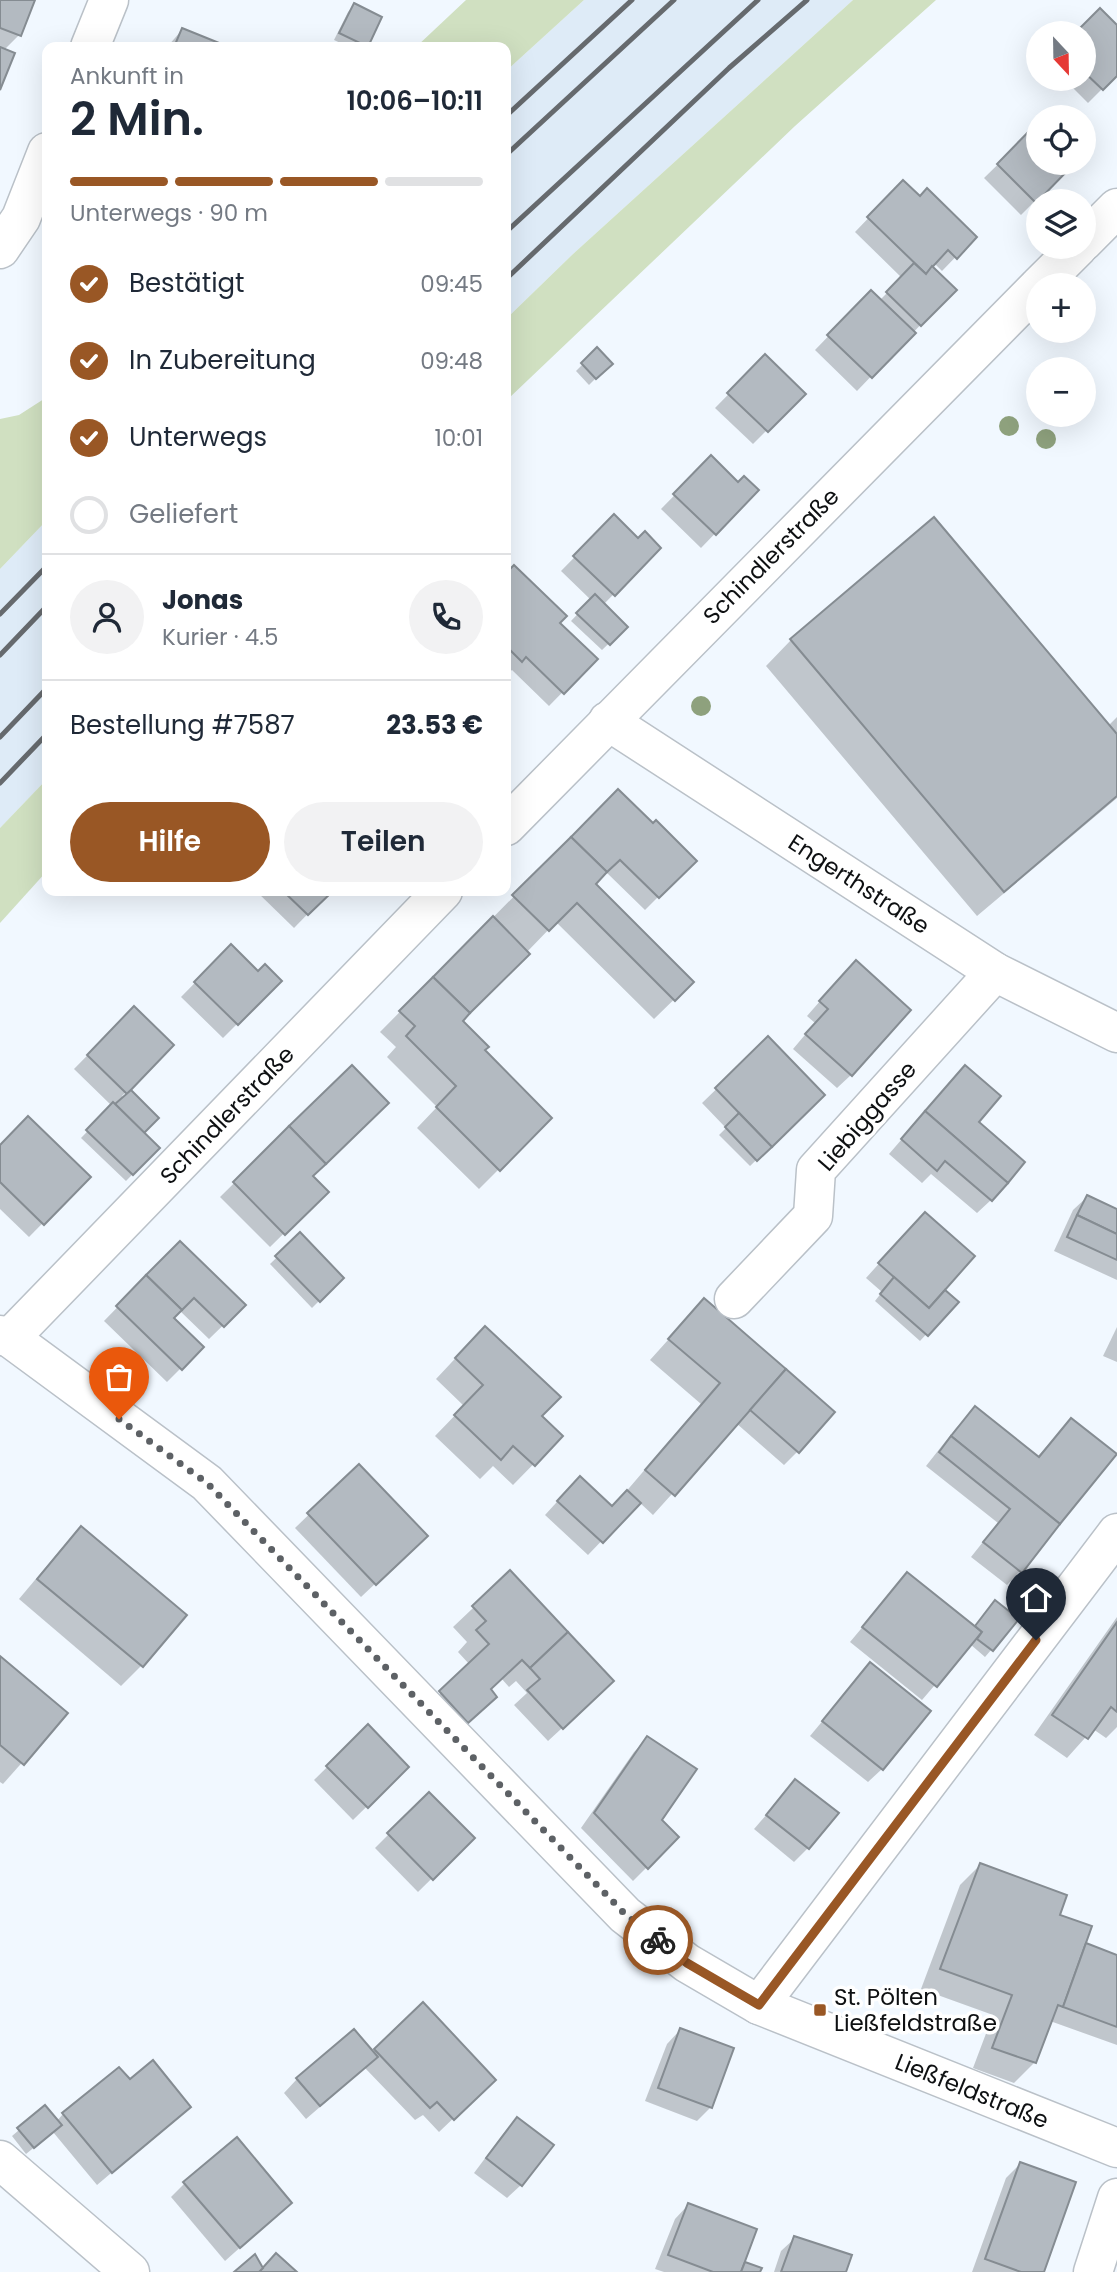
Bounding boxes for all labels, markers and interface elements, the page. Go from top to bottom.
north arrow [1026,21,1096,91]
map controls [1026,21,1096,427]
text: Ankunft in [70,60,184,92]
text: 10:06–10:11 [346,83,483,119]
text: 2 Min. [70,87,204,151]
button: locate [1026,105,1096,175]
button: layers [1026,189,1096,259]
text: Unterwegs · 90 m [70,197,268,229]
icon: check [70,265,108,303]
text: Bestätigt [129,265,245,301]
text: 09:45 [420,268,483,300]
button: + [1026,273,1096,343]
icon: check [70,342,108,380]
text: In Zubereitung [129,342,316,378]
text: 09:48 [420,345,483,377]
button: − [1026,357,1096,427]
icon: check [70,419,108,457]
text: Unterwegs [129,419,267,455]
text: 10:01 [434,422,483,454]
street label: Schindlerstraße [696,481,846,631]
text: Geliefert [129,496,238,532]
button: person [70,580,144,654]
button: phone [409,580,483,654]
text: Jonas [162,582,243,618]
text: Kurier · 4.5 [162,621,278,653]
text: Bestellung #7587 [70,707,295,743]
text: 23.53 € [386,707,483,743]
button: Hilfe [70,802,270,882]
button: Teilen [284,802,483,882]
street label: Engerthstraße [782,826,936,942]
street label: Schindlerstraße [153,1039,301,1191]
street label: Liebiggasse [810,1054,924,1178]
pin [89,1347,149,1419]
icon: bag [100,1358,138,1396]
pin [1006,1568,1066,1640]
icon: home [1017,1579,1055,1617]
courier [623,1905,693,1975]
icon: bike [639,1921,677,1959]
place label: St. Pölten Ließfeldstraße [834,1981,997,2039]
marker: St. Pölten Ließfeldstraße [812,2002,828,2018]
street label: Ließfeldstraße [890,2046,1054,2136]

